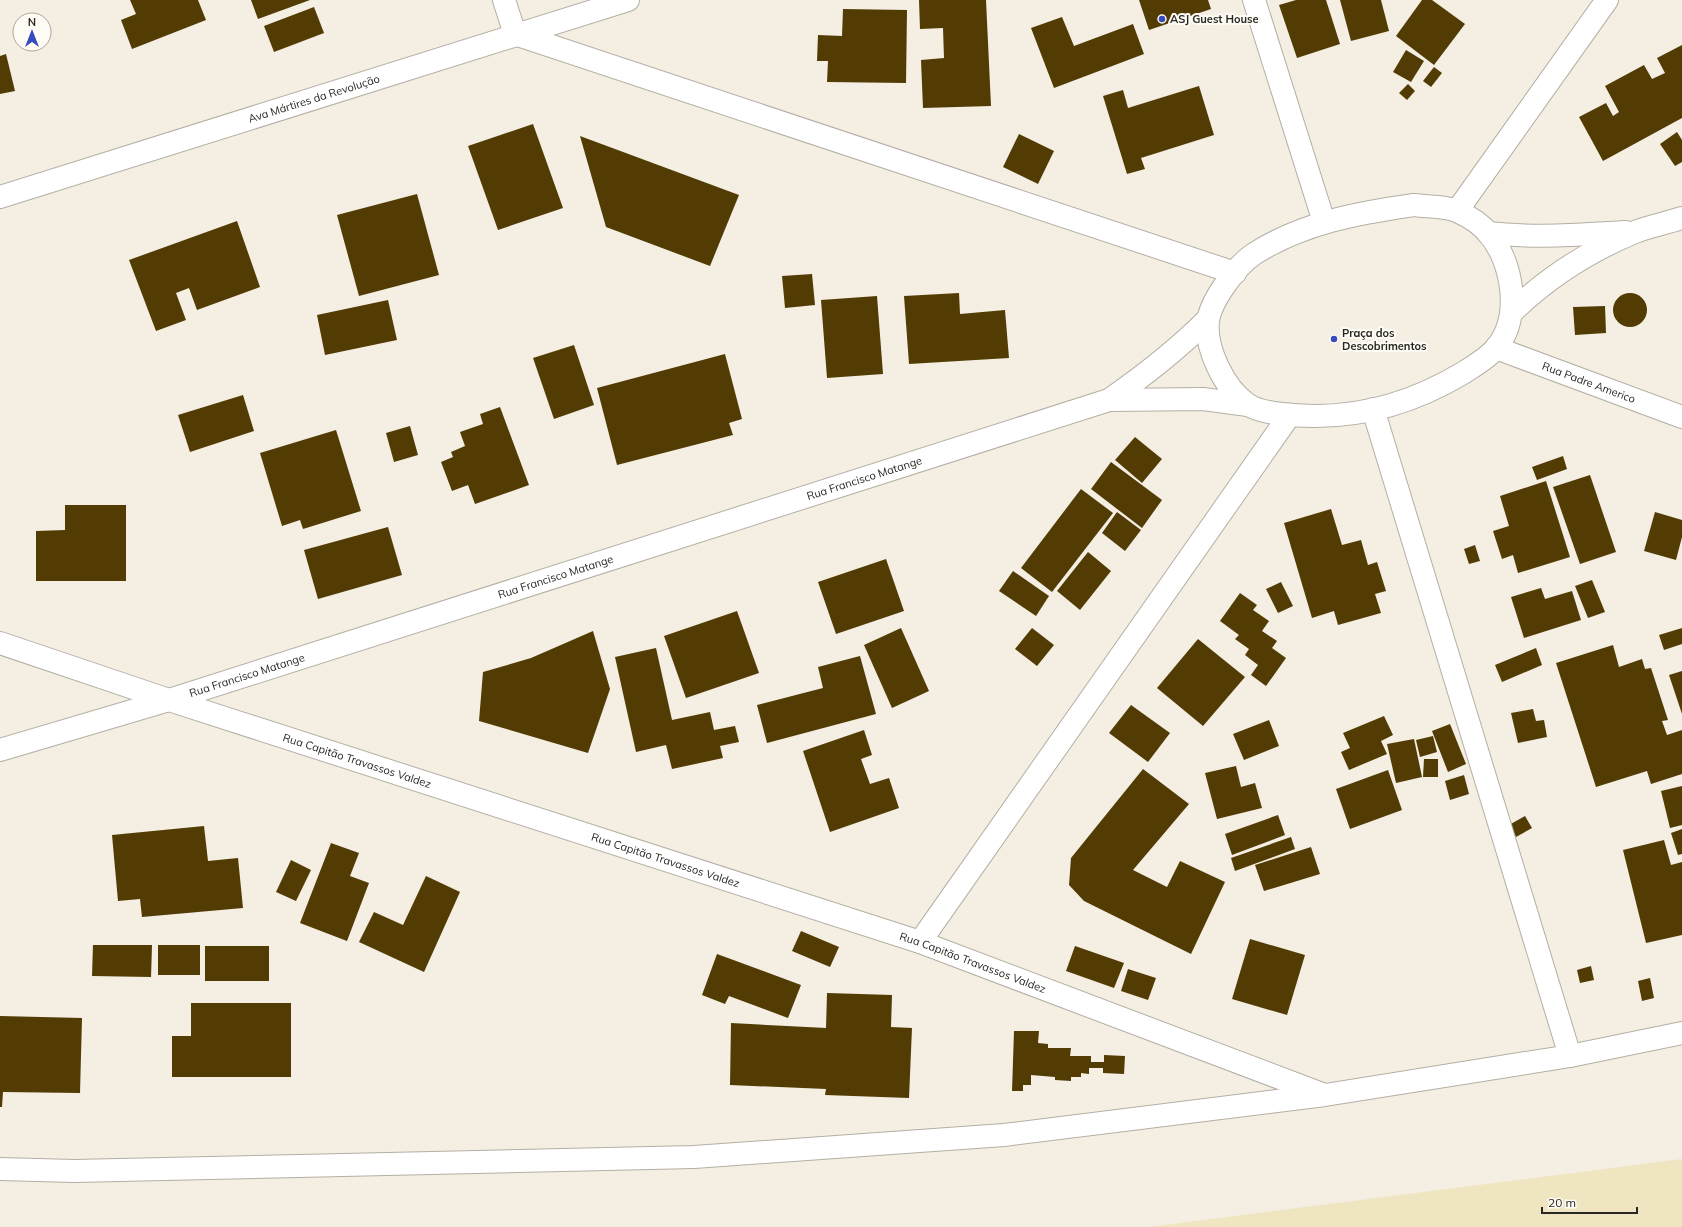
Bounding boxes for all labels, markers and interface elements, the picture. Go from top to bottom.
north arrow [12,12,52,52]
place label: ASJ Guest House [1170,12,1259,26]
marker: ASJ Guest House [1157,14,1167,24]
text: N [28,15,36,29]
street label: Ava Mártires da Revolução [246,71,381,126]
place label: Praça dos Descobrimentos [1342,326,1427,353]
marker: Praça dos Descobrimentos [1329,334,1339,344]
street label: Rua Padre Americo [1540,359,1637,406]
street label: Rua Francisco Matange [805,453,924,503]
street label: Rua Francisco Matange [496,552,615,602]
street label: Rua Francisco Matange [187,650,306,700]
street label: Rua Capitão Travassos Valdez [281,730,433,791]
street label: Rua Capitão Travassos Valdez [590,830,742,891]
street label: Rua Capitão Travassos Valdez [898,929,1048,996]
scale bar [1542,1189,1637,1215]
text: 20 m [1548,1195,1576,1210]

